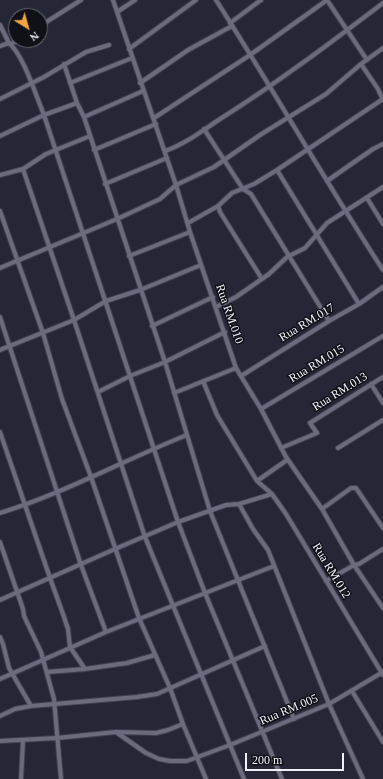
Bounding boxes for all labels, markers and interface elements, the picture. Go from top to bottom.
north arrow [8,8,48,48]
text: N [28,30,41,44]
street label: Rua RM.010 [212,282,246,346]
street label: Rua RM.017 [277,301,337,345]
street label: Rua RM.015 [287,342,347,386]
street label: Rua RM.013 [310,369,370,415]
street label: Rua RM.012 [309,541,353,601]
street label: Rua RM.005 [258,691,320,729]
scale bar [247,745,346,771]
text: 200 m [252,753,282,767]

